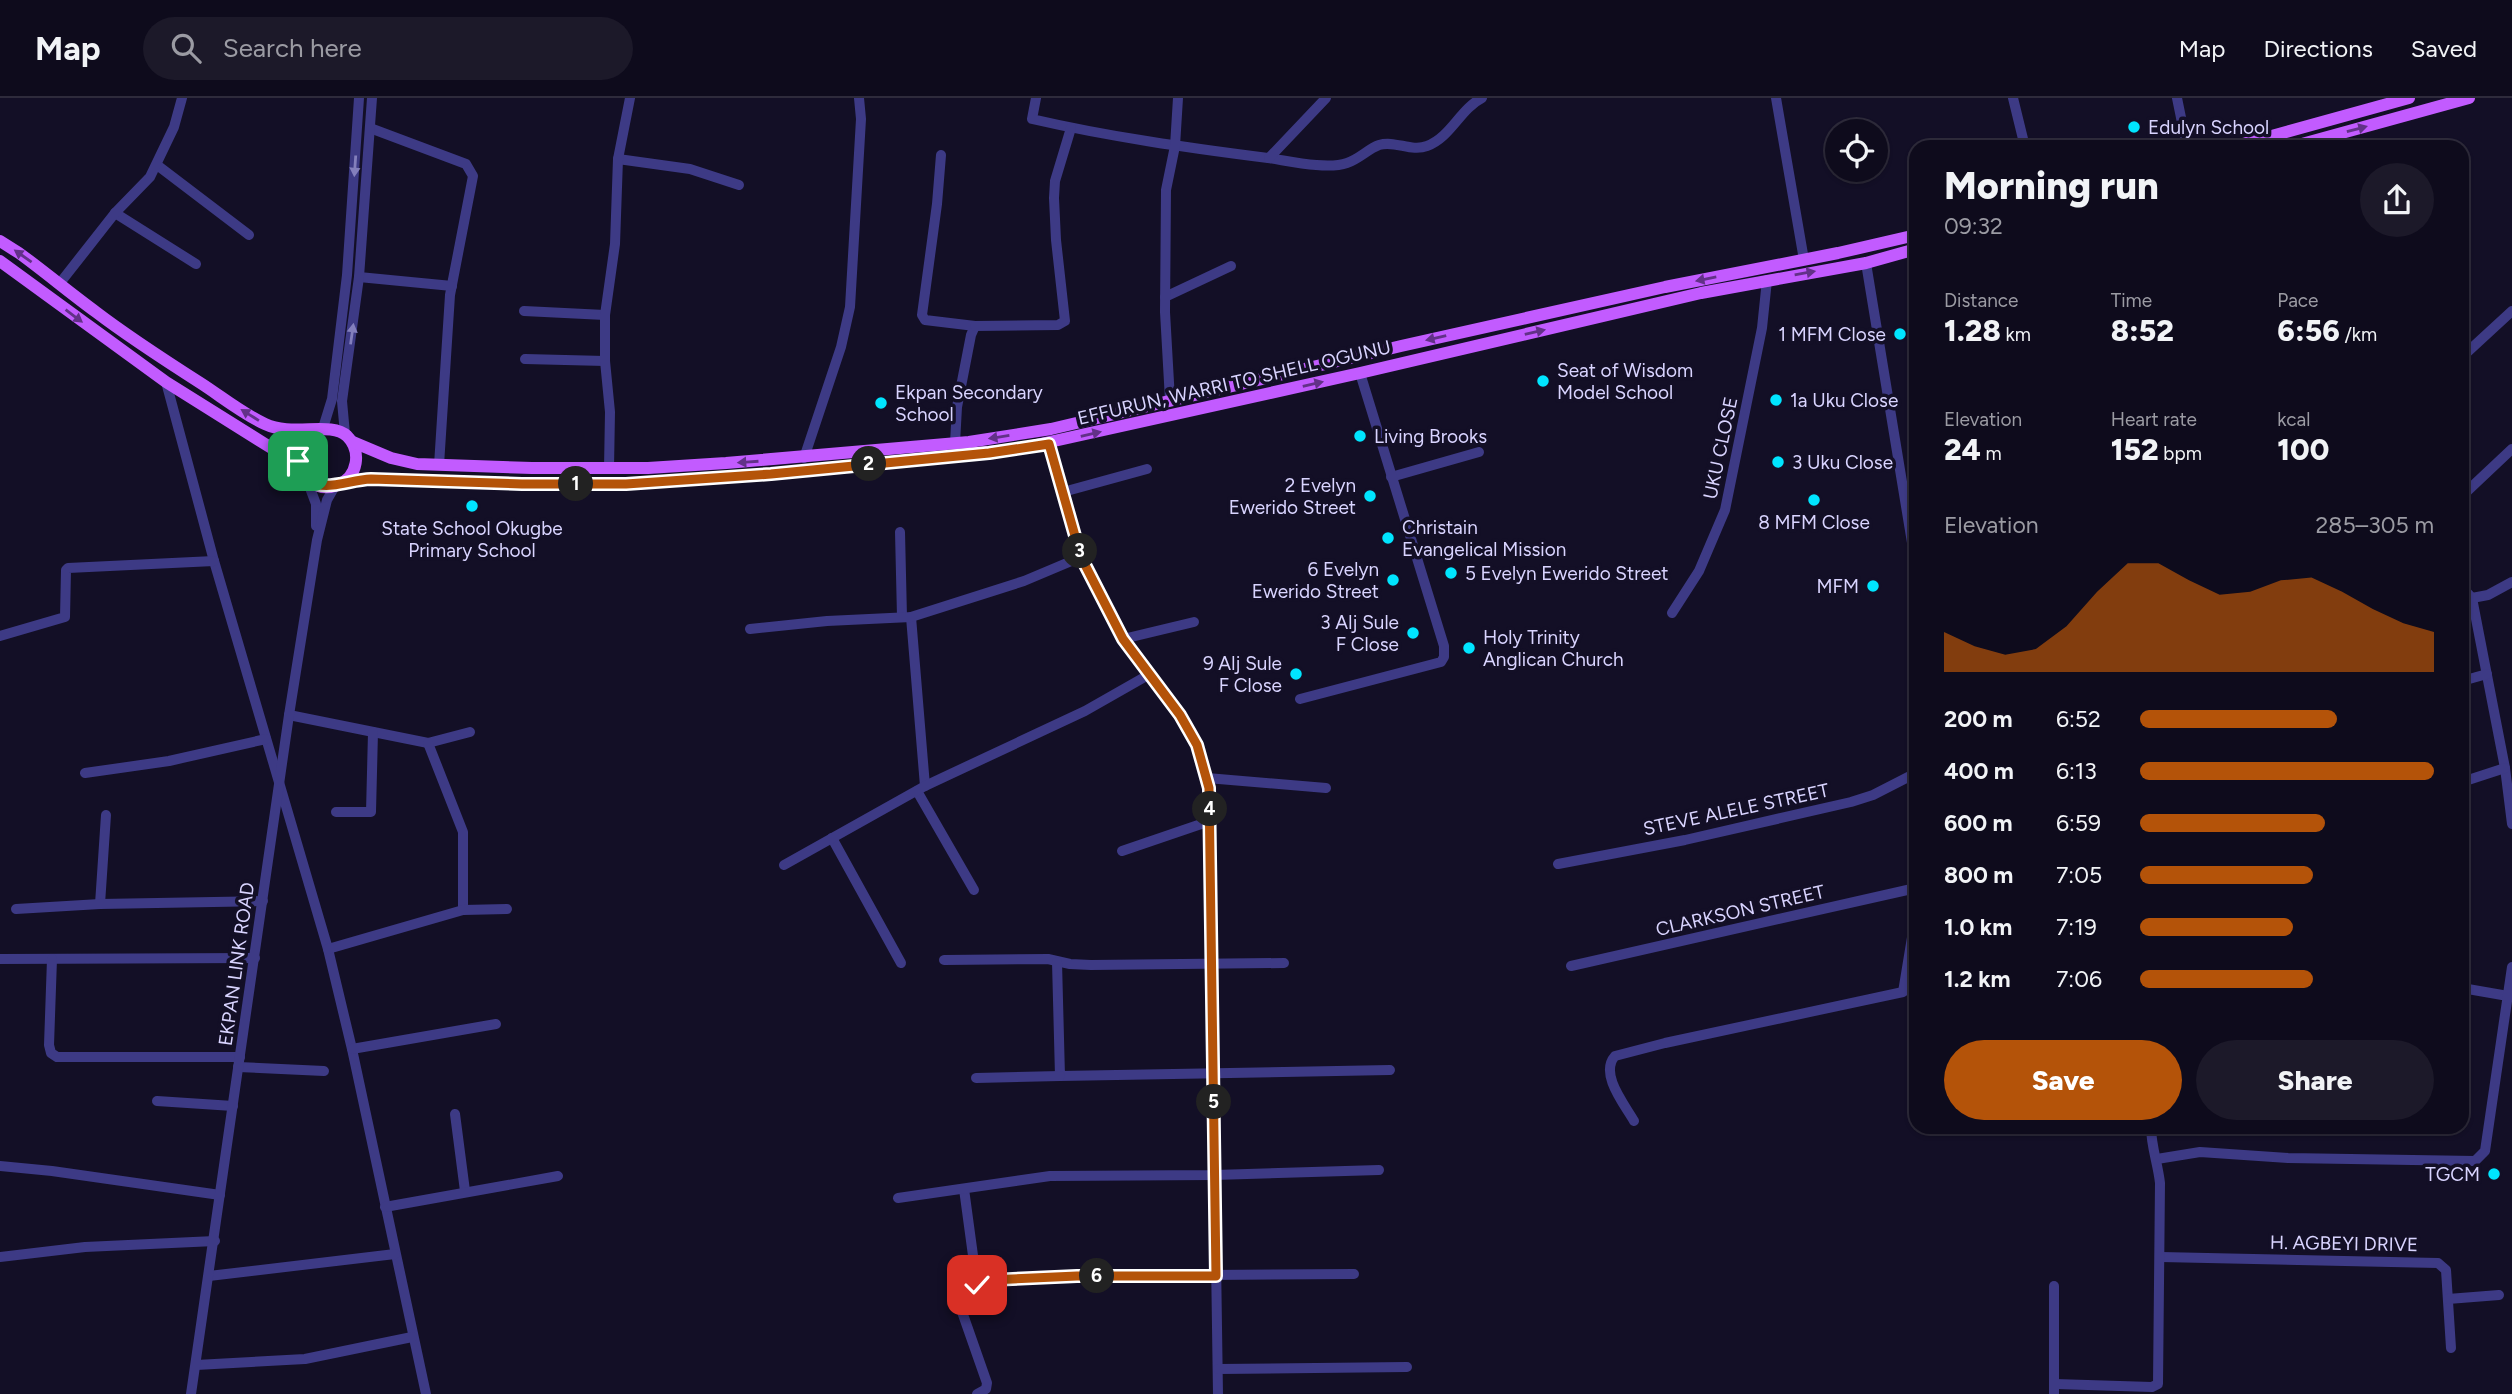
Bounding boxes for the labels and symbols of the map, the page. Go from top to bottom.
place label: Edulyn School [2148,116,2269,139]
marker: Edulyn School [2126,119,2142,135]
one-way arrow [2346,123,2368,134]
one-way arrow [349,155,360,177]
one-way arrow [14,249,32,263]
one-way arrow [1794,267,1816,278]
one-way arrow [1695,274,1717,285]
one-way arrow [65,309,83,324]
one-way arrow [346,322,357,344]
place label: 1 MFM Close [1778,323,1886,346]
one-way arrow [1524,326,1546,337]
marker: 1 MFM Close [1892,326,1908,342]
one-way arrow [1425,333,1447,344]
street label: EFFURUN, WARRI TO SHELL OGUNU [1075,335,1393,430]
place label: Seat of Wisdom Model School [1557,359,1693,404]
marker: Seat of Wisdom Model School [1535,373,1551,389]
one-way arrow [1302,378,1324,389]
place label: Ekpan Secondary School [895,381,1043,426]
place label: 1a Uku Close [1790,389,1898,412]
marker: 1a Uku Close [1768,392,1784,408]
marker: Ekpan Secondary School [873,395,889,411]
street label: UKU CLOSE [1698,395,1743,501]
one-way arrow [240,408,259,421]
place label: Living Brooks [1374,425,1487,448]
marker: Living Brooks [1352,428,1368,444]
one-way arrow [1080,429,1102,440]
pin [268,431,328,491]
one-way arrow [988,432,1010,443]
pin: 2 [852,446,886,482]
place label: 3 Uku Close [1792,451,1893,474]
marker: 3 Uku Close [1770,454,1786,470]
one-way arrow [737,457,759,468]
pin: 1 [558,466,594,502]
place label: 2 Evelyn Ewerido Street [1229,474,1356,519]
marker: 2 Evelyn Ewerido Street [1362,488,1378,504]
marker: 8 MFM Close [1806,492,1822,508]
marker: State School Okugbe Primary School [464,498,480,514]
place label: 8 MFM Close [1758,511,1870,534]
place label: Christain Evangelical Mission [1402,516,1566,561]
place label: State School Okugbe Primary School [381,517,563,562]
marker: Christain Evangelical Mission [1380,530,1396,546]
pin: 3 [1062,533,1098,568]
place label: 6 Evelyn Ewerido Street [1252,558,1379,603]
place label: 5 Evelyn Ewerido Street [1465,562,1669,585]
marker: 5 Evelyn Ewerido Street [1443,565,1459,581]
marker: 6 Evelyn Ewerido Street [1385,572,1401,588]
place label: MFM [1817,575,1859,598]
marker: MFM [1865,578,1881,594]
place label: 3 Alj Sule F Close [1320,611,1399,656]
marker: 3 Alj Sule F Close [1405,625,1421,641]
place label: Holy Trinity Anglican Church [1483,626,1624,671]
marker: Holy Trinity Anglican Church [1461,640,1477,656]
place label: 9 Alj Sule F Close [1203,652,1282,697]
marker: 9 Alj Sule F Close [1288,666,1304,682]
street label: STEVE ALELE STREET [1641,778,1832,840]
pin: 4 [1192,792,1228,826]
street label: CLARKSON STREET [1653,880,1827,941]
street label: EKPAN LINK ROAD [214,881,259,1047]
pin: 5 [1196,1084,1232,1119]
place label: TGCM [2425,1163,2480,1186]
marker: TGCM [2486,1166,2502,1182]
street label: H. AGBEYI DRIVE [2270,1231,2418,1256]
pin [947,1255,1007,1315]
pin: 6 [1080,1258,1114,1294]

